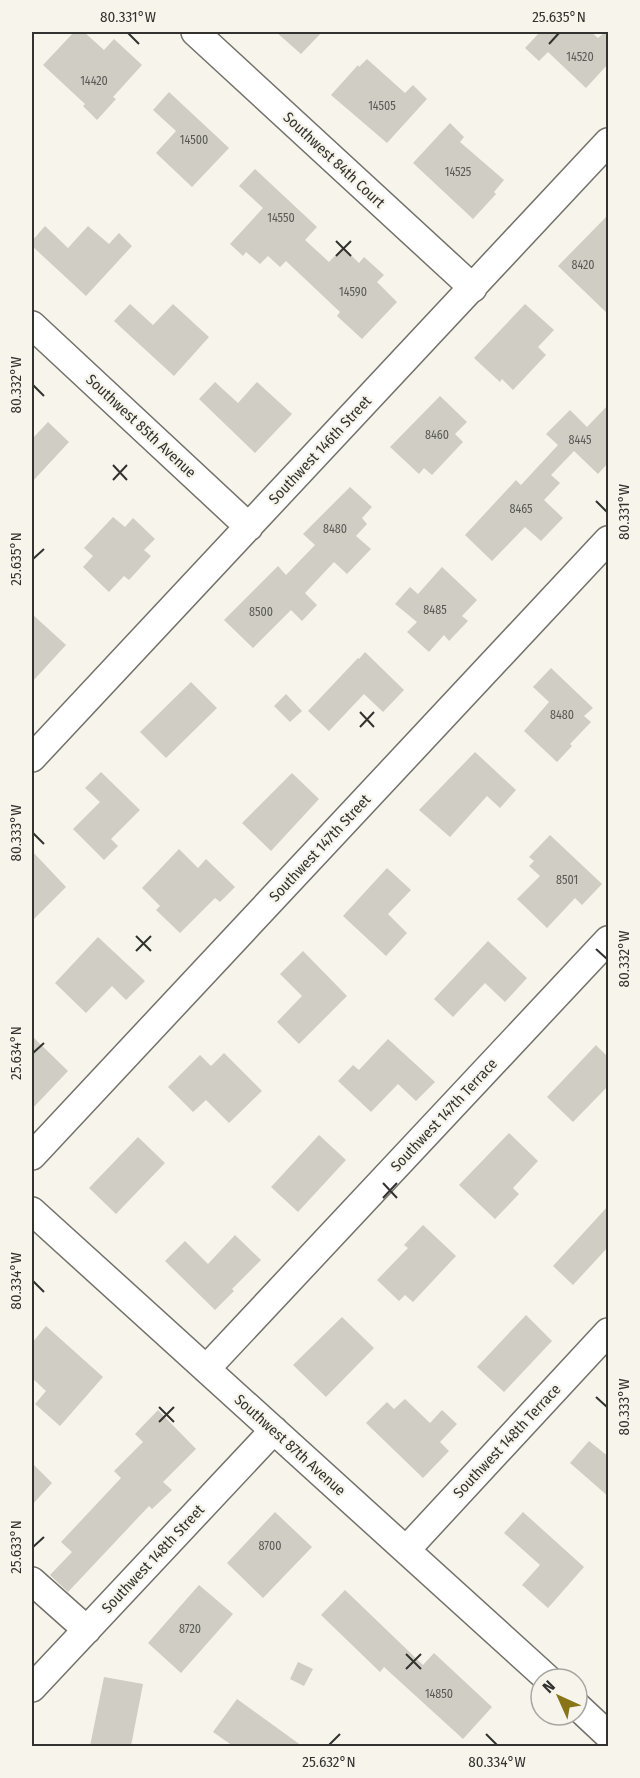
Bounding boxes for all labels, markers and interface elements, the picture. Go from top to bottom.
text: 80.331°W [100,8,156,26]
text: 25.635°N [532,8,586,26]
house number: 14520 [566,50,594,64]
house number: 14420 [80,74,108,88]
house number: 14505 [368,99,396,113]
street label: Southwest 84th Court [279,108,389,212]
house number: 14500 [180,133,208,147]
house number: 14525 [445,165,472,179]
house number: 14550 [267,211,295,225]
house number: 8420 [571,258,595,272]
house number: 14590 [339,285,367,299]
text: 80.332°W [7,357,25,413]
street label: Southwest 85th Avenue [82,370,200,482]
street label: Southwest 146th Street [265,392,375,508]
house number: 8460 [425,428,449,442]
house number: 8445 [568,433,592,447]
text: 80.331°W [615,484,633,540]
house number: 8465 [509,502,533,516]
house number: 8480 [323,522,347,536]
text: 25.635°N [7,532,25,586]
house number: 8485 [423,603,447,617]
house number: 8500 [249,605,273,619]
house number: 8480 [550,708,574,722]
street label: Southwest 147th Street [266,791,374,905]
text: 80.333°W [7,804,25,862]
house number: 8501 [556,873,578,887]
text: 80.332°W [615,931,633,987]
text: 25.634°N [7,1026,25,1080]
street label: Southwest 147th Terrace [387,1055,501,1175]
text: 80.334°W [7,1252,25,1310]
text: 80.333°W [615,1378,633,1436]
street label: Southwest 148th Terrace [449,1380,565,1502]
street label: Southwest 87th Avenue [231,1391,349,1499]
street label: Southwest 148th Street [98,1501,208,1617]
text: 25.633°N [7,1520,25,1574]
house number: 8700 [258,1539,282,1553]
house number: 8720 [179,1622,201,1636]
north arrow [529,1667,589,1727]
text: N [539,1677,559,1697]
house number: 14850 [425,1687,453,1701]
text: 25.632°N [302,1753,356,1771]
text: 80.334°W [468,1753,526,1771]

